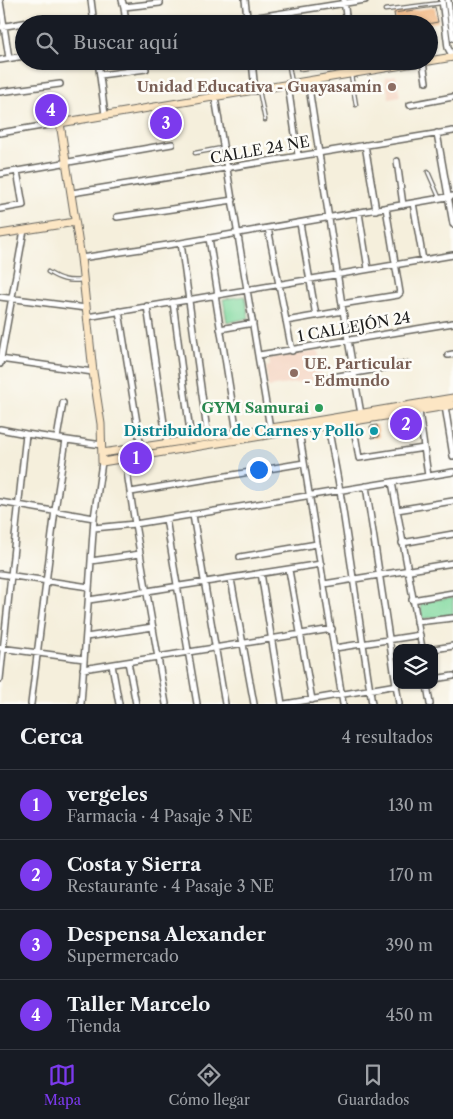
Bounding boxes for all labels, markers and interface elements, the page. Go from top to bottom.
search box [15,15,438,70]
icon: search [33,29,61,57]
text: Buscar aquí [73,31,178,54]
place label: Unidad Educativa - Guayasamín [137,77,383,96]
marker: Unidad Educativa - Guayasamín [386,81,398,93]
pin: 4 [35,91,67,129]
pin: 3 [150,104,182,142]
street label: CALLE 24 NE [209,131,311,168]
street label: 1 CALLEJÓN 24 [296,307,412,346]
place label: UE. Particular - Edmundo [304,354,412,390]
marker: UE. Particular - Edmundo [288,367,300,379]
place label: GYM Samurai [201,398,310,417]
marker: GYM Samurai [313,402,325,414]
pin: 2 [390,405,422,443]
place label: Distribuidora de Carnes y Pollo [124,421,364,440]
marker: Distribuidora de Carnes y Pollo [368,425,380,437]
pin: 1 [120,439,152,477]
your location [246,457,272,483]
map controls [393,644,438,689]
button: layers [393,644,438,689]
text: Cerca [20,724,83,749]
text: 4 resultados [342,727,433,747]
text: vergeles [67,783,148,806]
text: 1 [32,795,40,815]
text: 130 m [388,795,433,815]
text: Farmacia · 4 Pasaje 3 NE [67,806,253,826]
text: Costa y Sierra [67,853,201,876]
text: 2 [31,865,41,885]
text: 170 m [389,865,433,885]
text: Restaurante · 4 Pasaje 3 NE [67,876,274,896]
text: Despensa Alexander [67,923,266,946]
text: 3 [31,935,41,955]
text: 390 m [386,935,433,955]
text: Supermercado [67,946,179,966]
text: Taller Marcelo [67,993,210,1016]
text: 4 [31,1005,41,1025]
text: 450 m [386,1005,433,1025]
text: Tienda [67,1016,121,1036]
tab: Mapa [44,1061,81,1109]
tab: Cómo llegar [168,1061,250,1109]
tab: Guardados [337,1061,409,1109]

